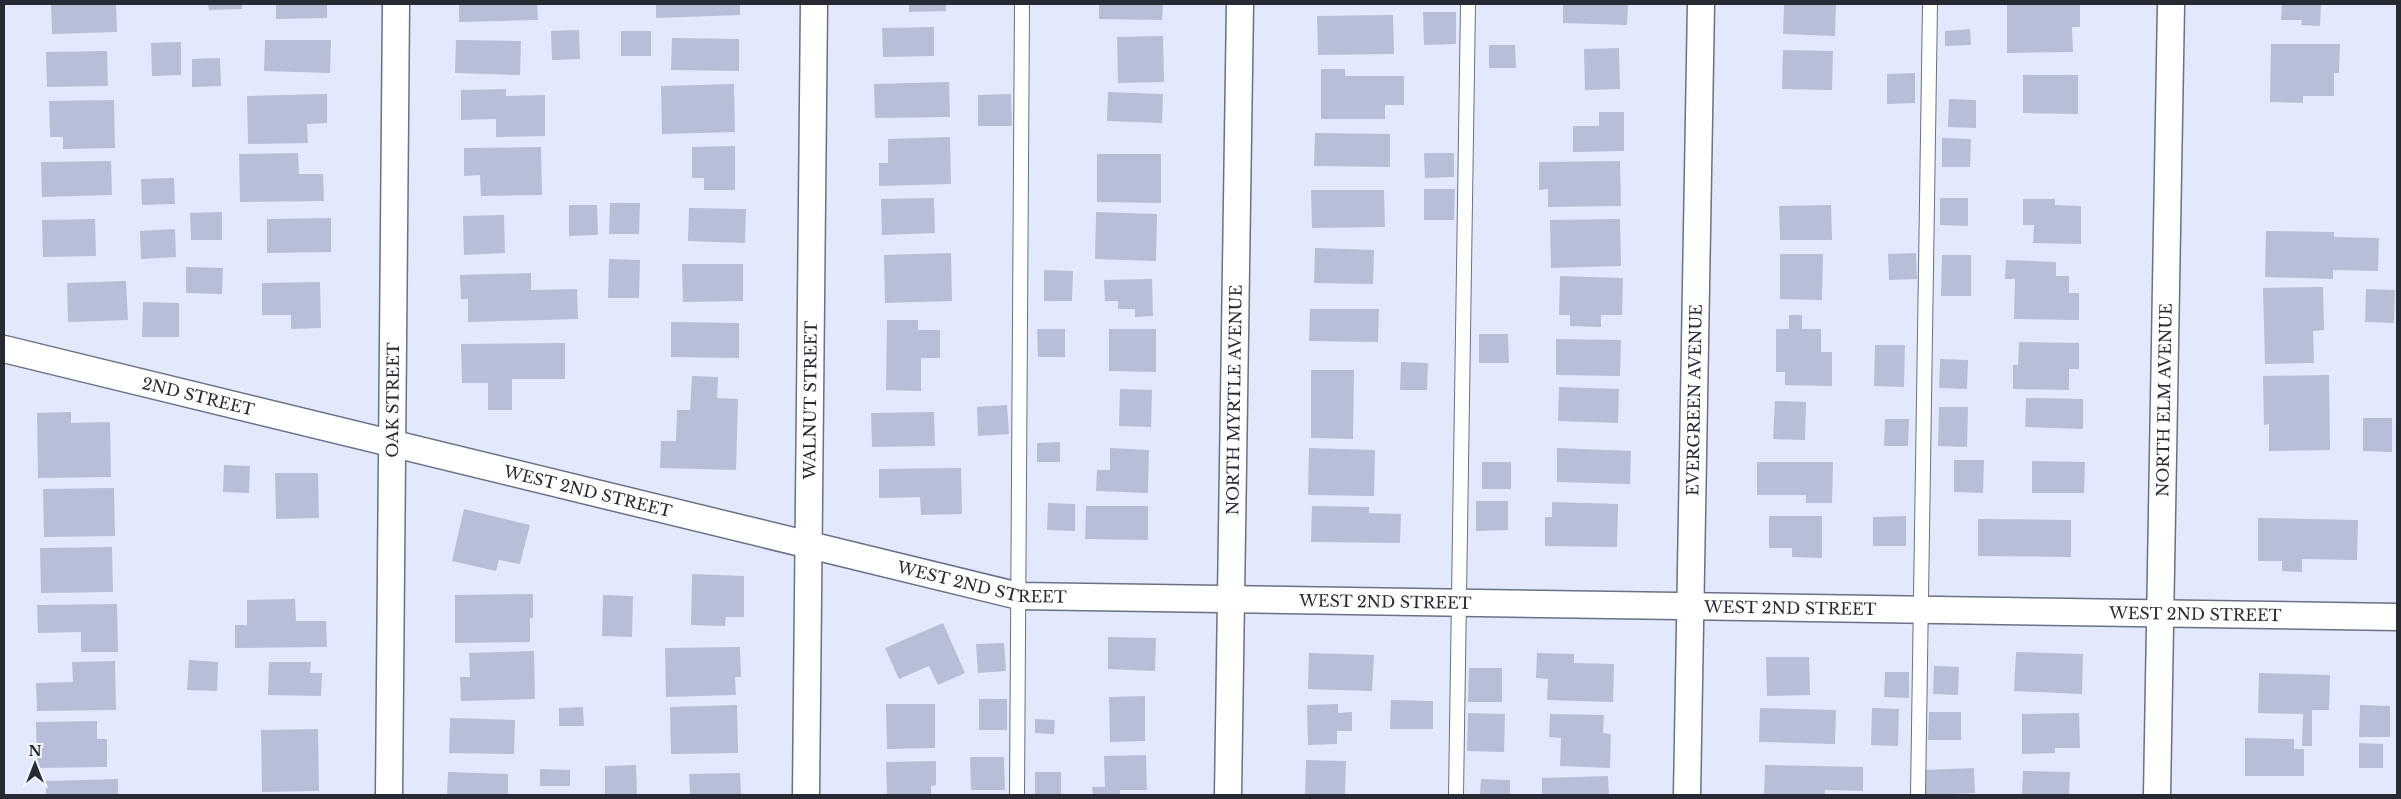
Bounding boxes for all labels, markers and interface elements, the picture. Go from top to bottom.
street label: NORTH MYRTLE AVENUE [1222,285,1246,515]
street label: NORTH ELM AVENUE [2152,303,2176,497]
street label: EVERGREEN AVENUE [1682,304,1706,496]
street label: WALNUT STREET [799,320,821,480]
street label: OAK STREET [382,342,403,458]
street label: 2ND STREET [140,373,257,420]
street label: WEST 2ND STREET [501,461,674,521]
street label: WEST 2ND STREET [894,557,1067,607]
street label: WEST 2ND STREET [1298,590,1472,613]
street label: WEST 2ND STREET [1703,596,1877,619]
street label: WEST 2ND STREET [2108,603,2282,625]
north arrow [10,739,60,789]
text: N [28,742,42,760]

